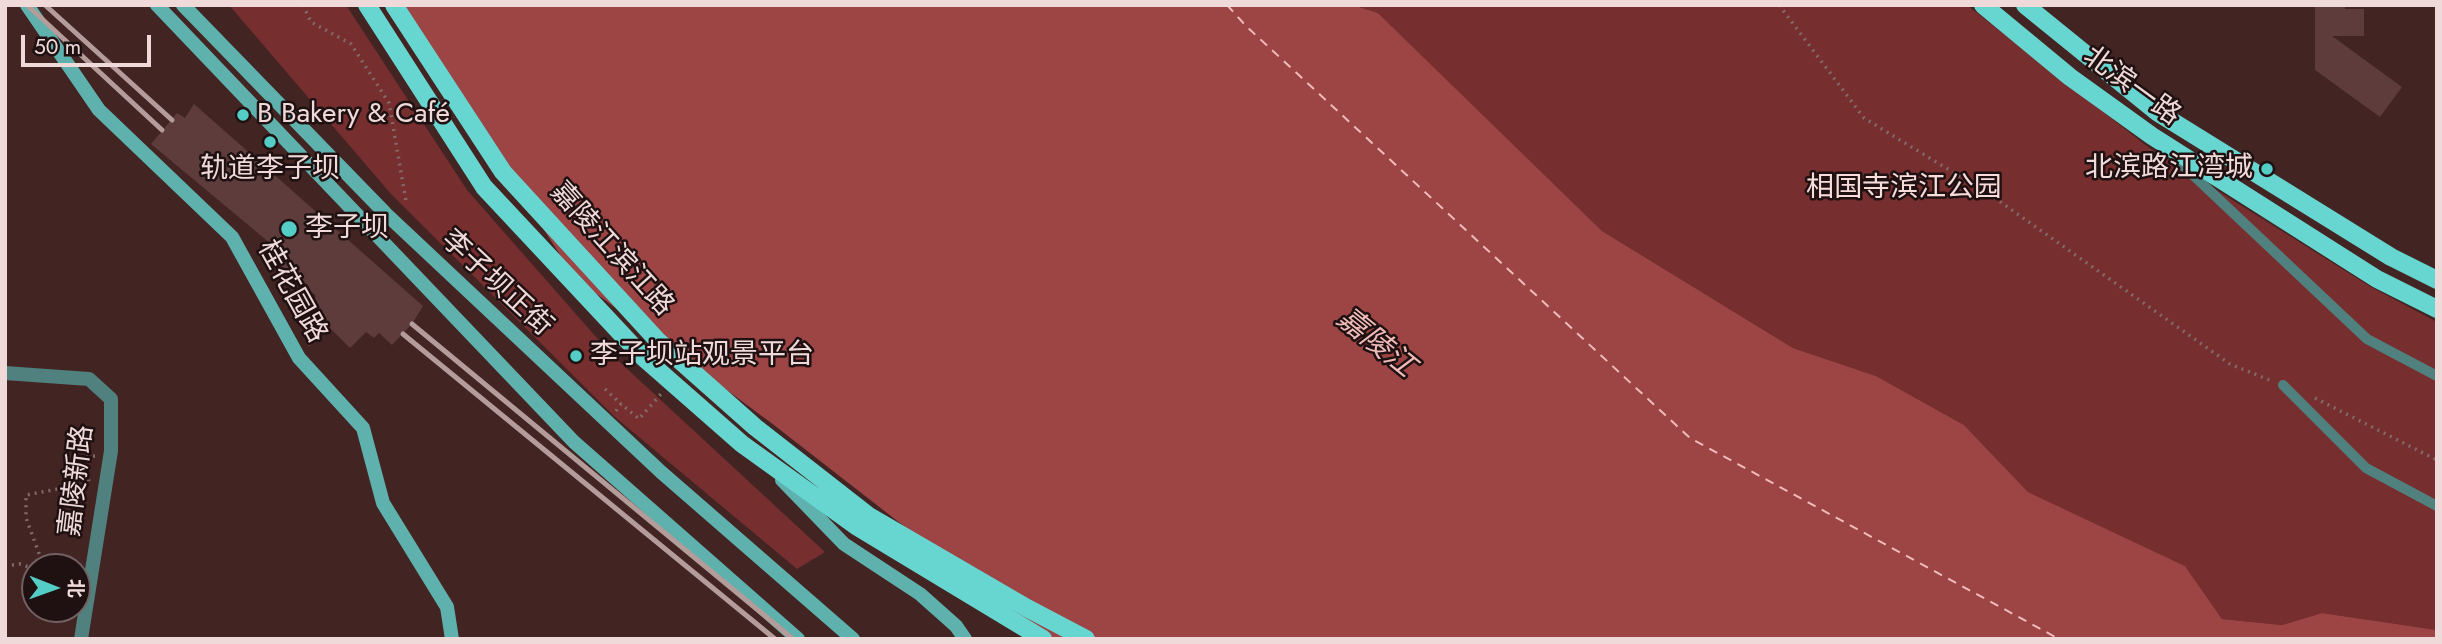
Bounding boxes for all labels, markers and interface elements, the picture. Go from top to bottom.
scale bar [24,21,154,65]
text: 50 m [34,32,81,62]
street label: 北滨一路 [2076,40,2186,134]
place label: B Bakery & Café [257,98,450,132]
marker: B Bakery & Café [235,107,251,123]
marker: 轨道李子坝 [262,134,278,150]
place label: 北滨路江湾城 [2085,152,2253,186]
place label: 轨道李子坝 [200,153,340,187]
marker: 北滨路江湾城 [2259,161,2275,177]
park label: 相国寺滨江公园 [1806,172,2002,206]
street label: 嘉陵江滨江路 [542,176,680,324]
place label: 李子坝 [305,212,389,246]
marker: 李子坝 [279,219,299,239]
street label: 李子坝正街 [433,224,559,344]
street label: 桂花园路 [249,235,333,349]
water label: 嘉陵江 [1329,302,1421,386]
place label: 李子坝站观景平台 [590,339,814,373]
marker: 李子坝站观景平台 [568,348,584,364]
street label: 嘉陵新路 [55,423,101,539]
north arrow [21,553,91,623]
text: 北 [62,579,89,598]

